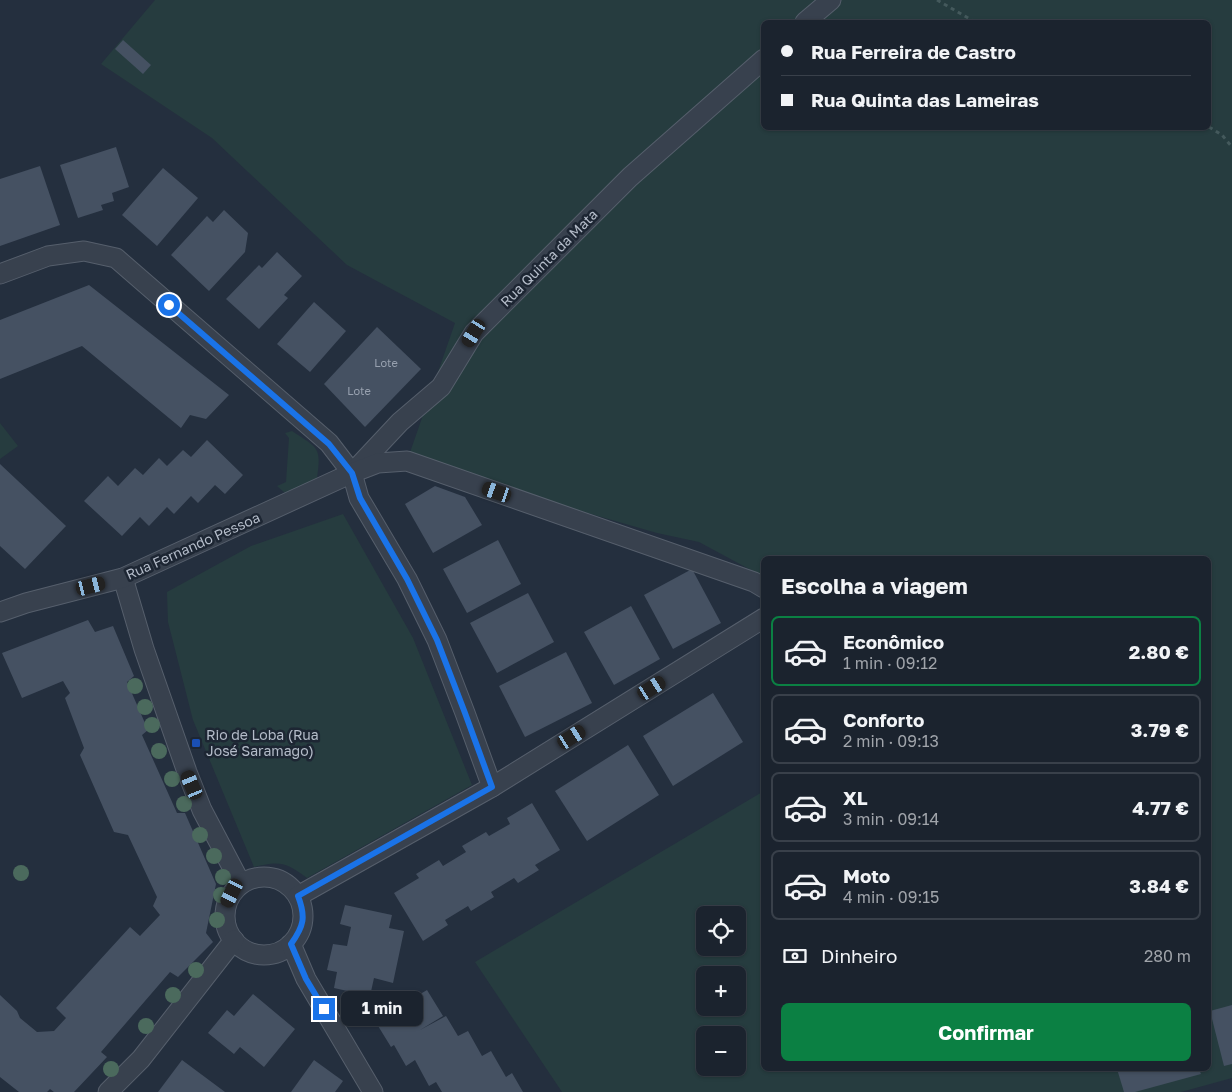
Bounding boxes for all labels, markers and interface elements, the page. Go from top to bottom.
text: Rua Ferreira de Castro [811,40,1016,63]
text: Rua Quinta das Lameiras [811,88,1039,111]
street label: Rua Quinta da Mata [496,205,601,310]
route start [158,294,180,316]
car [459,316,488,350]
house number: Lote [374,356,398,369]
house number: Lote [347,384,371,397]
car [480,480,513,504]
street label: Rua Fernando Pessoa [123,508,262,583]
text: Escolha a viagem [781,572,968,599]
car [74,575,107,597]
icon: car [783,629,828,674]
text: Econômico [843,630,944,653]
text: 2.80 € [1129,640,1189,663]
text: 1 min · 09:12 [843,653,937,673]
car [635,674,668,702]
icon: car [783,707,828,752]
text: Conforto [843,708,924,731]
text: 3.79 € [1131,718,1189,741]
car [555,723,588,751]
place label: Rio de Loba (Rua José Saramago) [206,726,319,759]
text: 2 min · 09:13 [843,731,939,751]
marker: Rio de Loba (Rua José Saramago) [190,737,202,749]
car [179,768,204,802]
icon: car [783,785,828,830]
text: XL [843,786,868,809]
text: 4.77 € [1132,796,1189,819]
text: 3 min · 09:14 [843,809,939,829]
icon: car [783,863,828,908]
text: Moto [843,864,890,887]
text: 3.84 € [1129,874,1189,897]
car [218,876,245,910]
text: 4 min · 09:15 [843,887,939,907]
map controls [696,906,746,1076]
button: locate [696,906,746,956]
icon: cash [781,942,809,970]
text: Dinheiro [821,944,898,967]
text: 280 m [1144,946,1191,966]
button: + [696,966,746,1016]
callout: 1 min [342,992,424,1026]
route end [313,998,335,1020]
text: 1 min [362,998,402,1018]
button: Confirmar [781,1003,1191,1061]
button: − [696,1026,746,1076]

